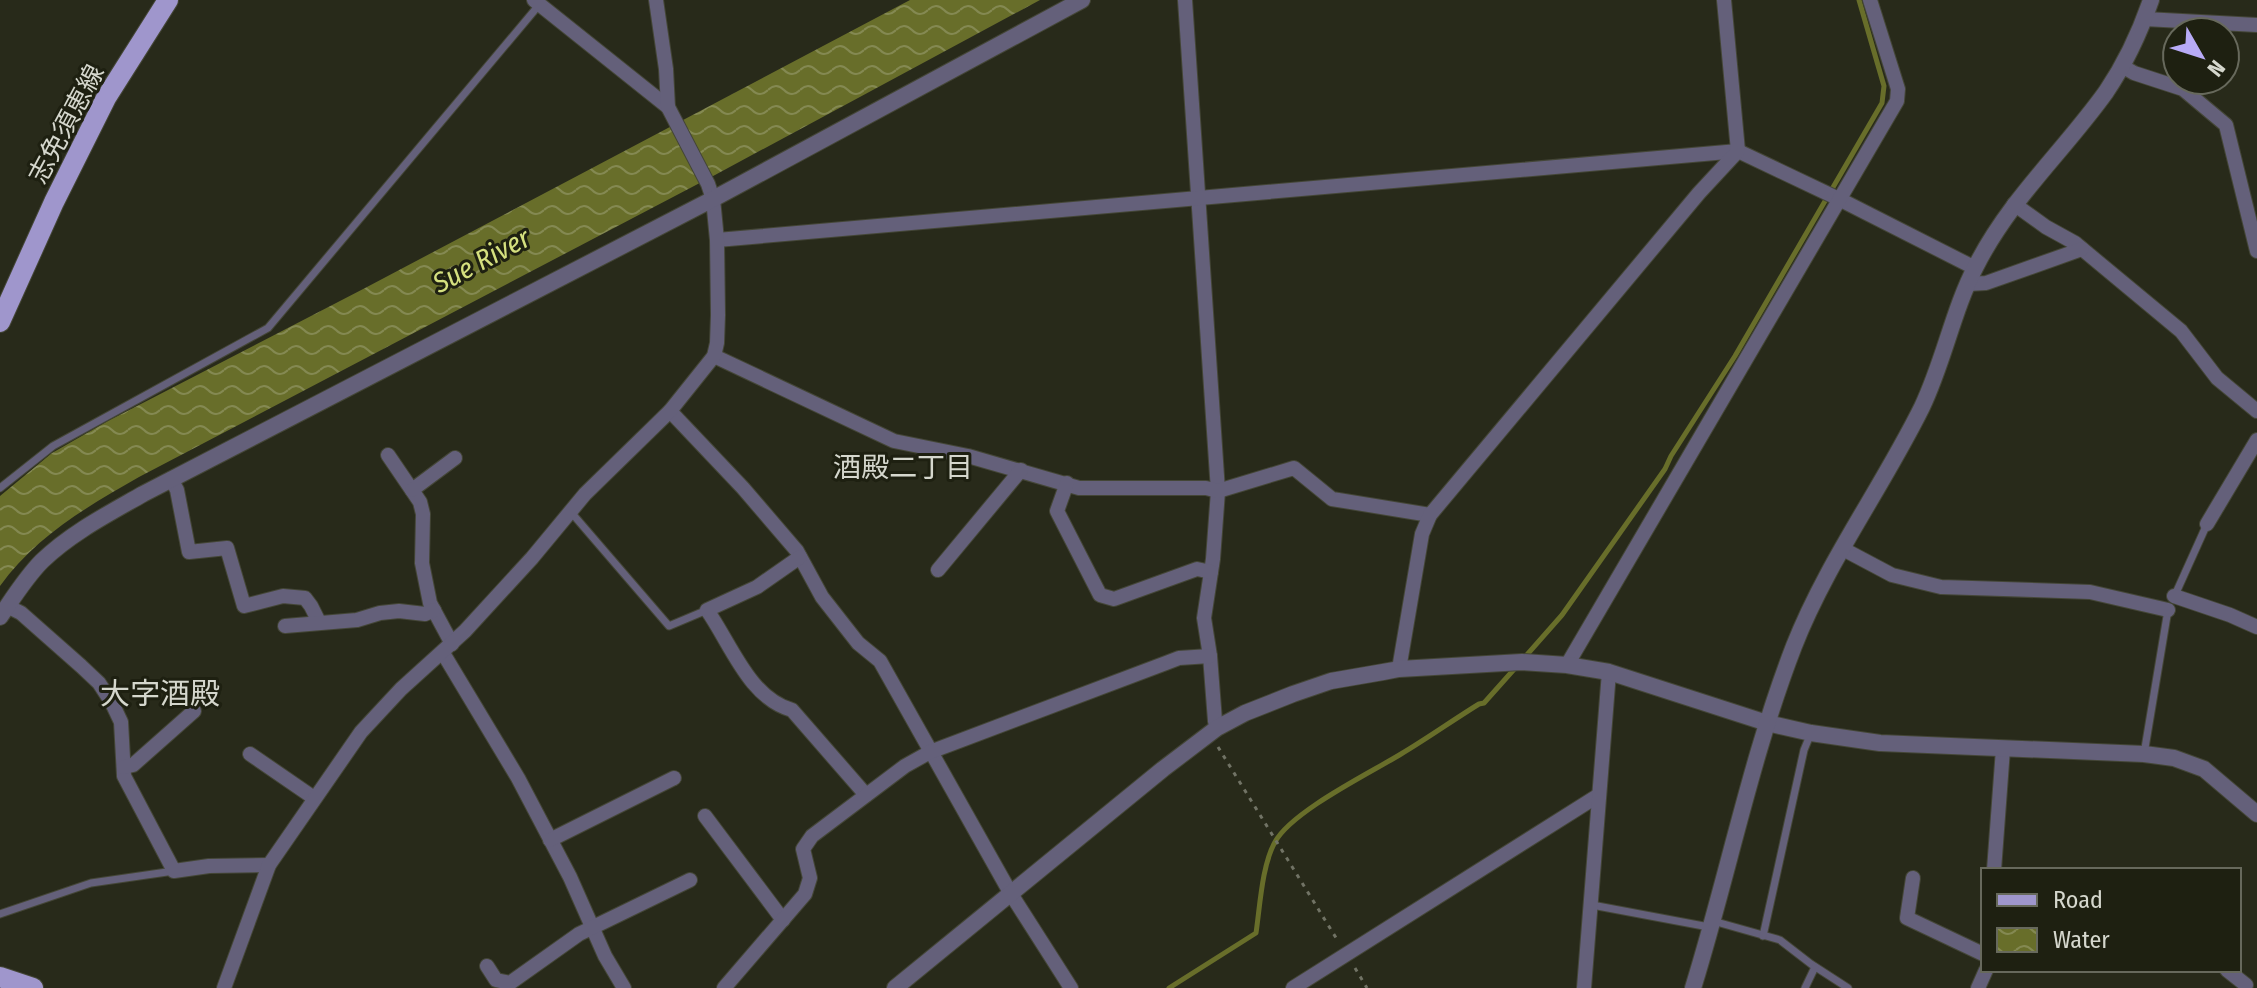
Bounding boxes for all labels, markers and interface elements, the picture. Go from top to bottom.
north arrow [2161,16,2241,96]
text: N [2202,55,2231,82]
street label: 志免須恵線 [22,60,111,189]
water label: Sue River [426,221,537,300]
district label: 酒殿二丁目 [833,451,973,484]
district label: 大字酒殿 [100,676,220,712]
legend [1981,868,2241,972]
text: Road [2053,886,2103,914]
text: Water [2053,926,2110,954]

